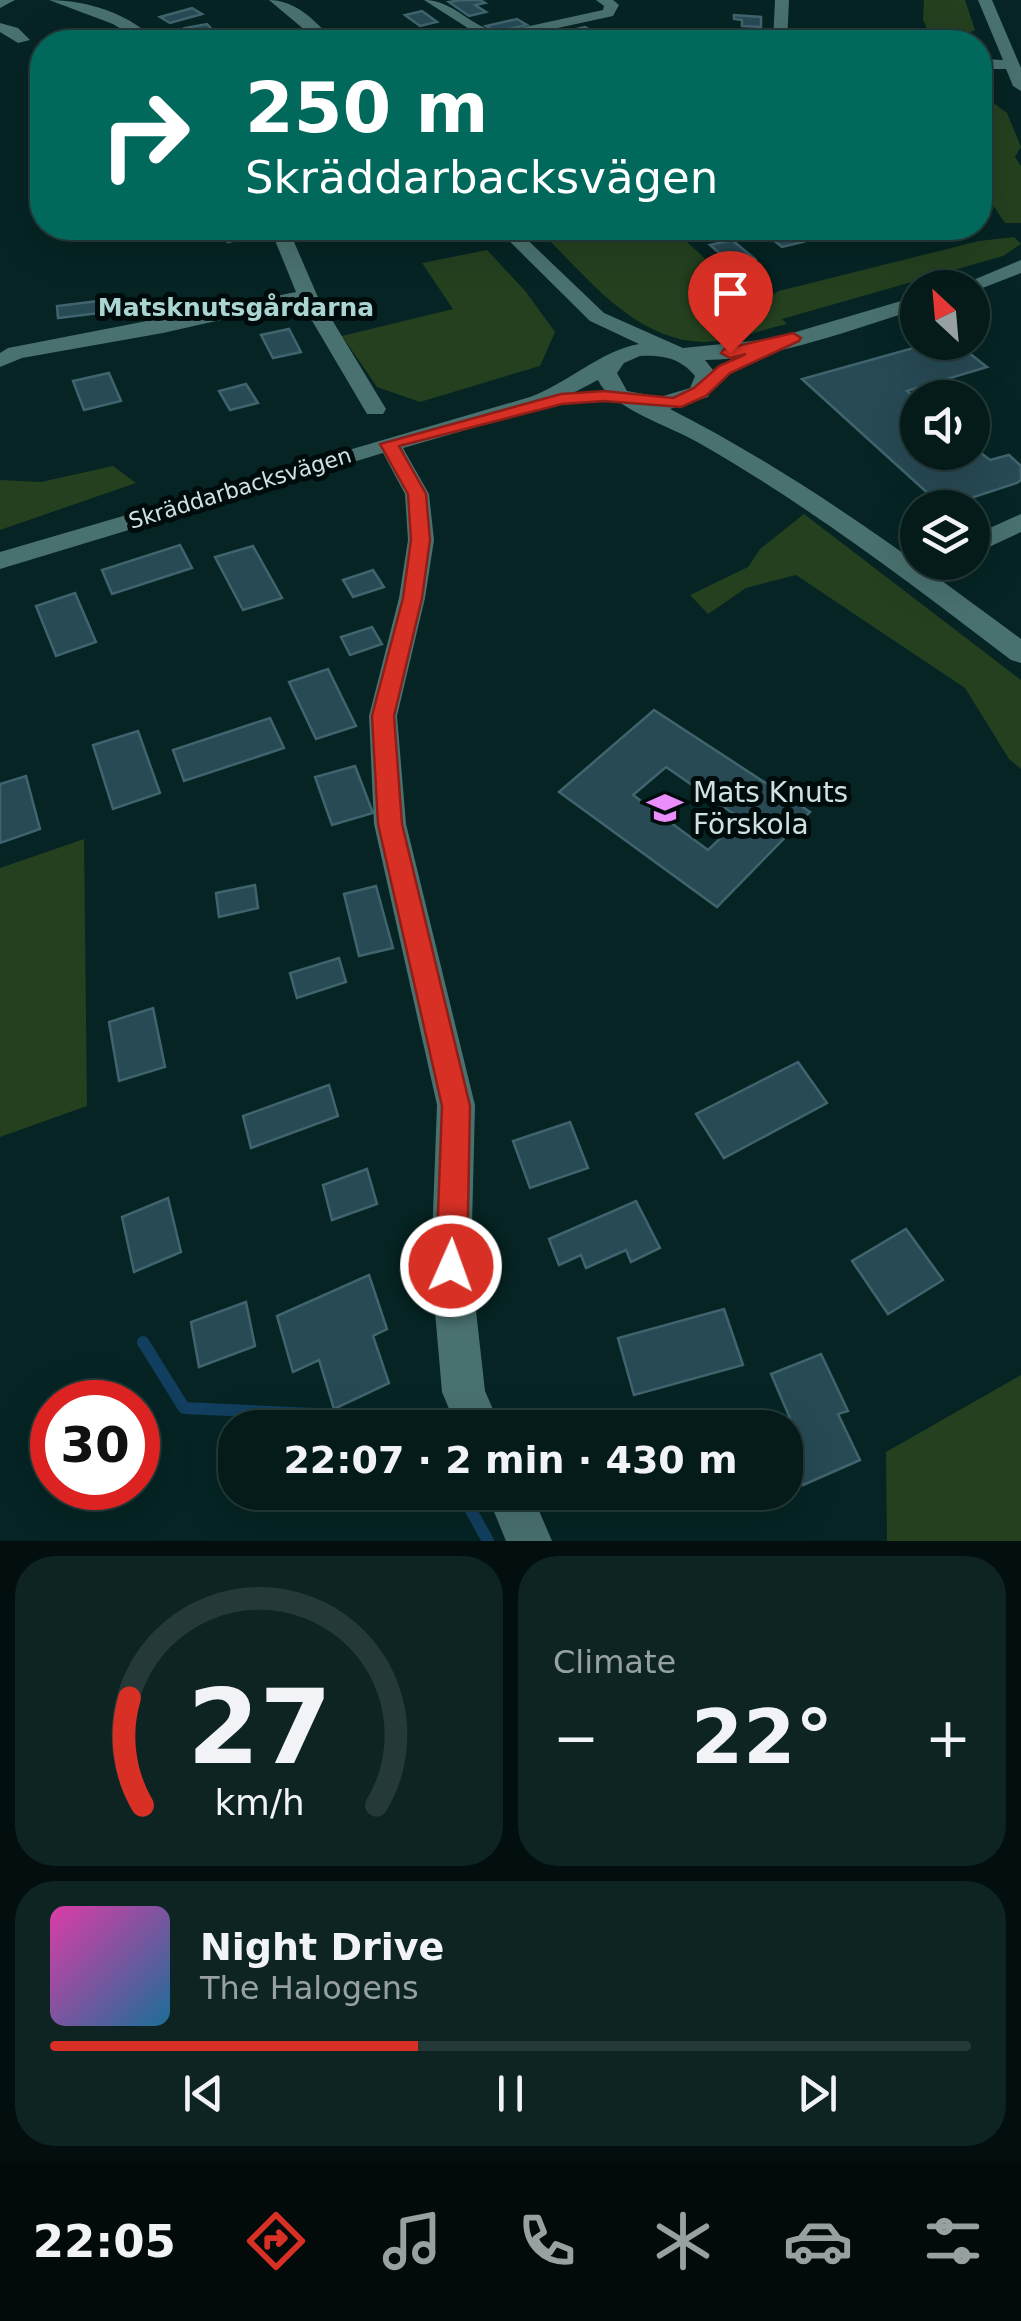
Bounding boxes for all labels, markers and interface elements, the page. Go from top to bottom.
text: 250 m [245,67,488,149]
icon: right [80,70,210,200]
text: Skräddarbacksvägen [245,151,718,204]
pin [688,251,773,354]
icon: arrive [703,266,758,321]
north arrow [900,270,990,360]
map controls [900,270,990,580]
district label: Matsknutsgårdarna [98,293,374,322]
button: sound [900,380,990,470]
street label: Skräddarbacksvägen [126,442,354,534]
button: layers [900,490,990,580]
place label: Mats Knuts Förskola [693,776,848,841]
school or university icon: Mats Knuts Förskola [646,789,684,827]
position arrow [399,1214,503,1318]
speed limit sign: 30 [30,1380,160,1510]
text: 22:07 · 2 min · 430 m [283,1438,738,1482]
text: Climate [553,1643,676,1681]
text: 27 [187,1666,331,1788]
text: 22° [691,1693,833,1781]
text: − [553,1706,599,1770]
text: + [925,1706,971,1770]
text: km/h [214,1782,304,1823]
text: Night Drive [200,1925,444,1969]
text: The Halogens [200,1969,419,2007]
icon: previous [176,2066,231,2121]
icon: pause [483,2066,538,2121]
icon: next [790,2066,845,2121]
icon: directions [241,2206,311,2276]
icon: music [377,2206,447,2276]
icon: phone [512,2206,582,2276]
icon: climate [648,2206,718,2276]
icon: car [783,2206,853,2276]
icon: filters [918,2206,988,2276]
text: 22:05 [33,2215,176,2268]

